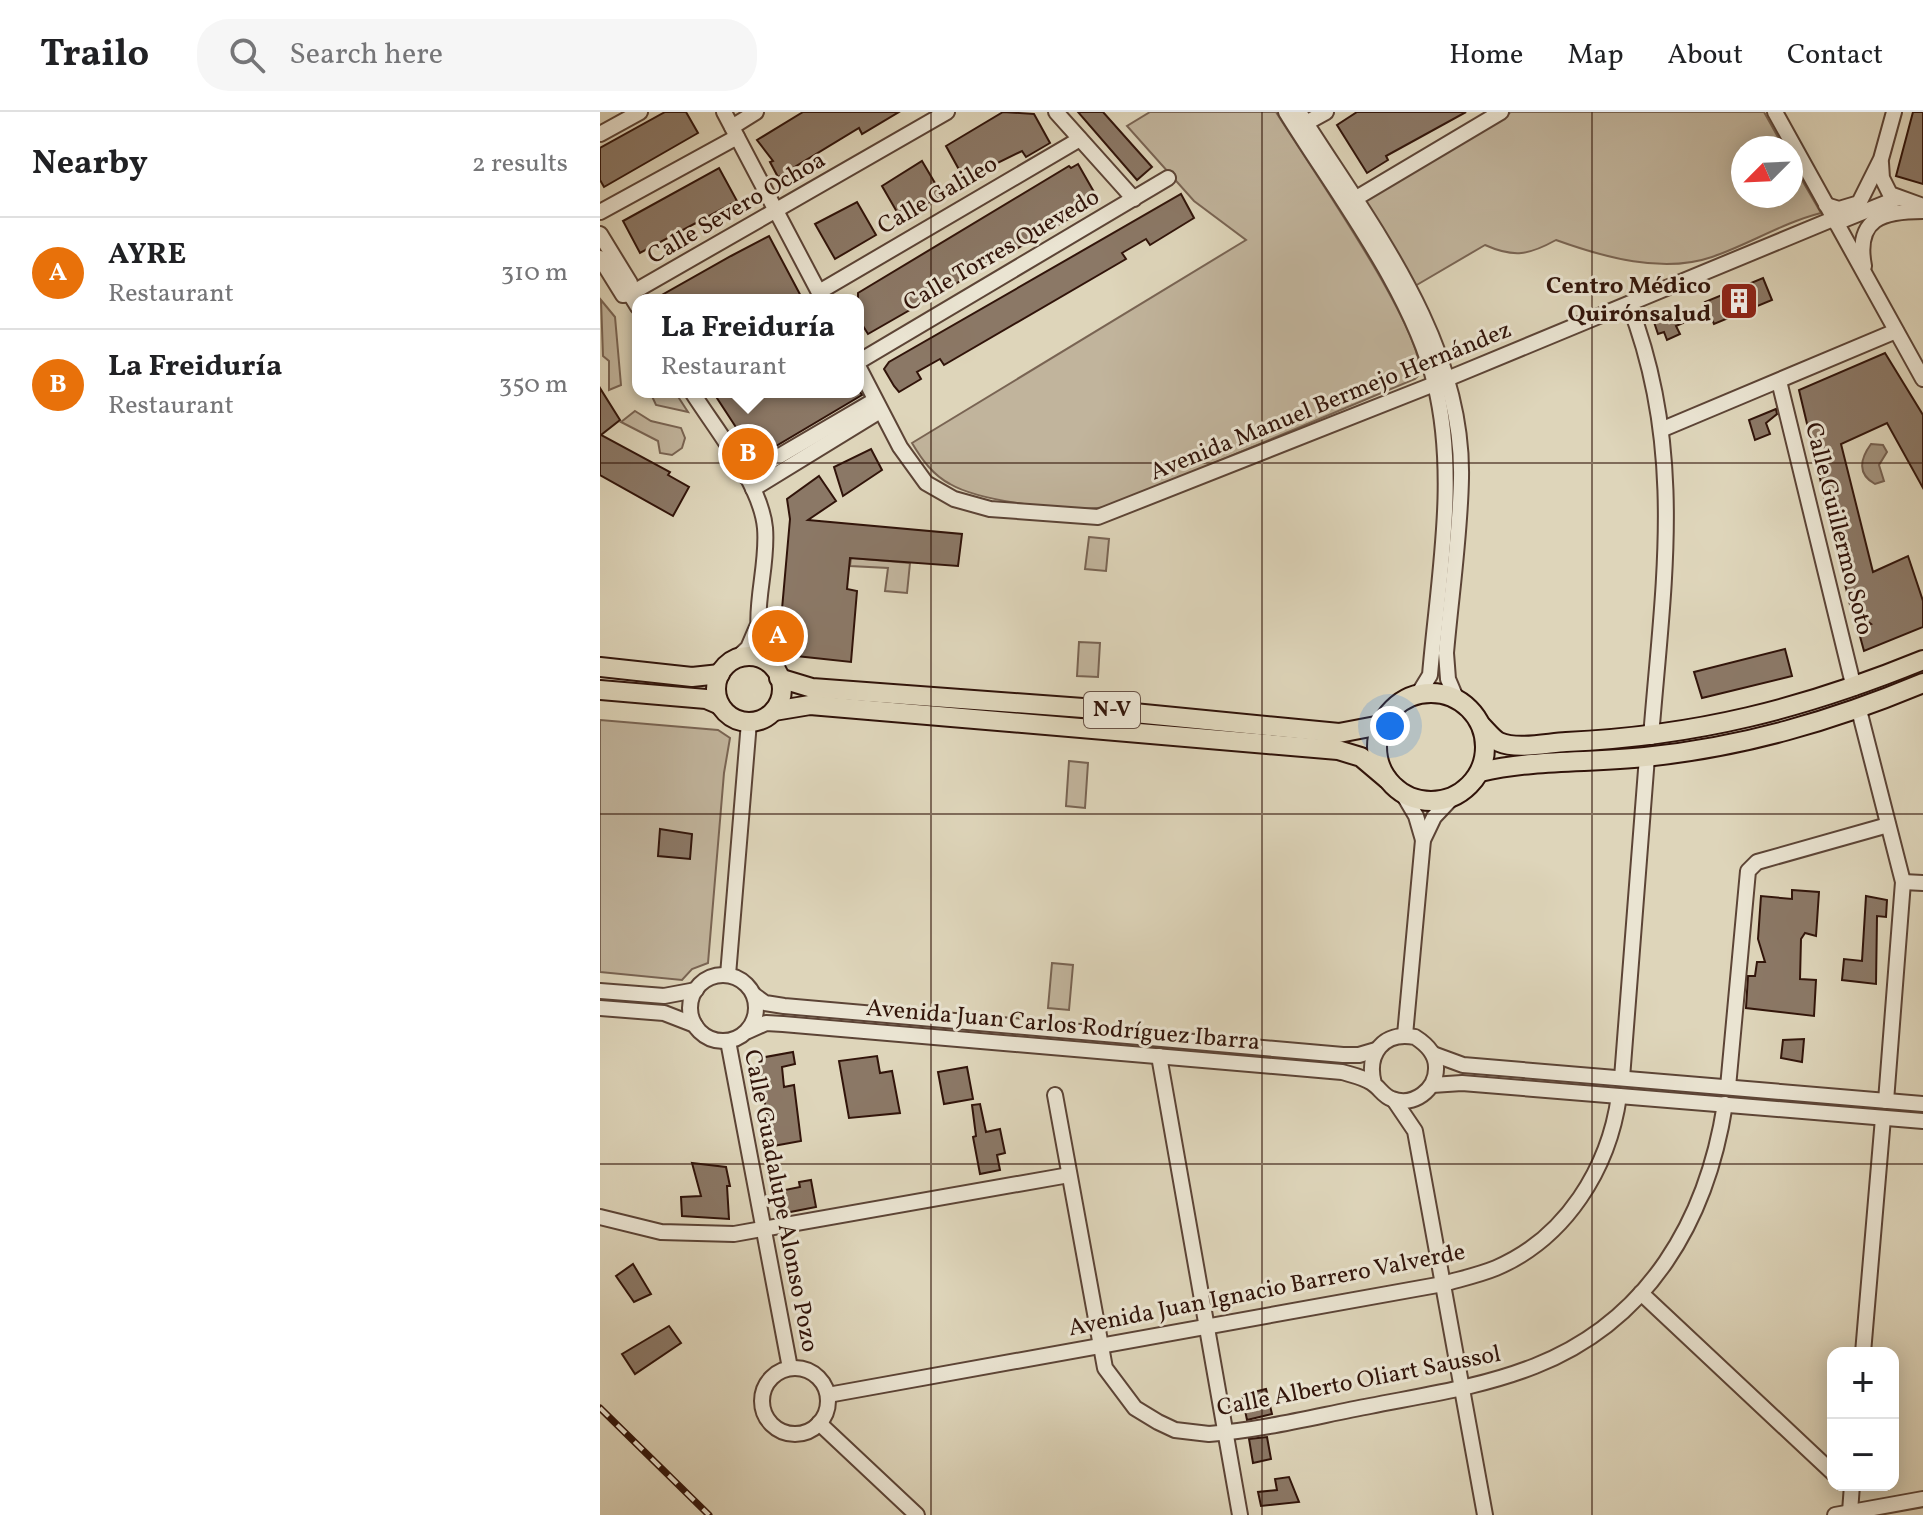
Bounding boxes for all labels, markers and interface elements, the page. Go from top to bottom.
search box [197,19,757,91]
text: Trailo [40,29,149,82]
icon: search [225,33,269,77]
text: Search here [289,34,443,76]
text: Home [1449,36,1523,75]
text: Map [1567,36,1623,75]
text: About [1667,36,1743,75]
text: Contact [1787,36,1883,75]
north arrow [1731,136,1803,208]
text: Nearby [32,141,148,188]
street label: Calle Severo Ochoa [642,144,832,274]
text: 2 results [472,146,568,182]
street label: Calle Galileo [872,148,1004,244]
street label: Calle Torres Quevedo [898,181,1106,321]
text: AYRE [108,234,186,276]
text: A [49,255,67,291]
text: 310 m [501,255,568,291]
place label: Centro Médico Quirónsalud [1546,270,1711,332]
text: Restaurant [108,276,234,312]
building icon: Centro Médico Quirónsalud [1718,280,1760,322]
popup [632,294,864,398]
text: La Freiduría [661,307,835,349]
street label: Avenida Manuel Bermejo Hernández [1145,314,1517,490]
text: La Freiduría [108,346,282,388]
text: Restaurant [661,349,787,385]
text: B [49,367,67,403]
text: 350 m [499,367,568,403]
text: Restaurant [108,388,234,424]
street label: Calle Guillermo Soto [1795,419,1881,639]
pin: B [722,424,774,484]
pin: A [752,606,804,666]
road number: N-V [1084,692,1140,728]
your location [1370,706,1410,746]
street label: Avenida Juan Carlos Rodríguez Ibarra [865,992,1261,1060]
street label: Calle Guadalupe Alonso Pozo [734,1047,826,1355]
street label: Avenida Juan Ignacio Barrero Valverde [1066,1236,1468,1346]
street label: Calle Alberto Oliart Saussol [1214,1338,1504,1426]
map controls [1827,1347,1899,1491]
button: + [1827,1347,1899,1419]
button: − [1827,1419,1899,1491]

